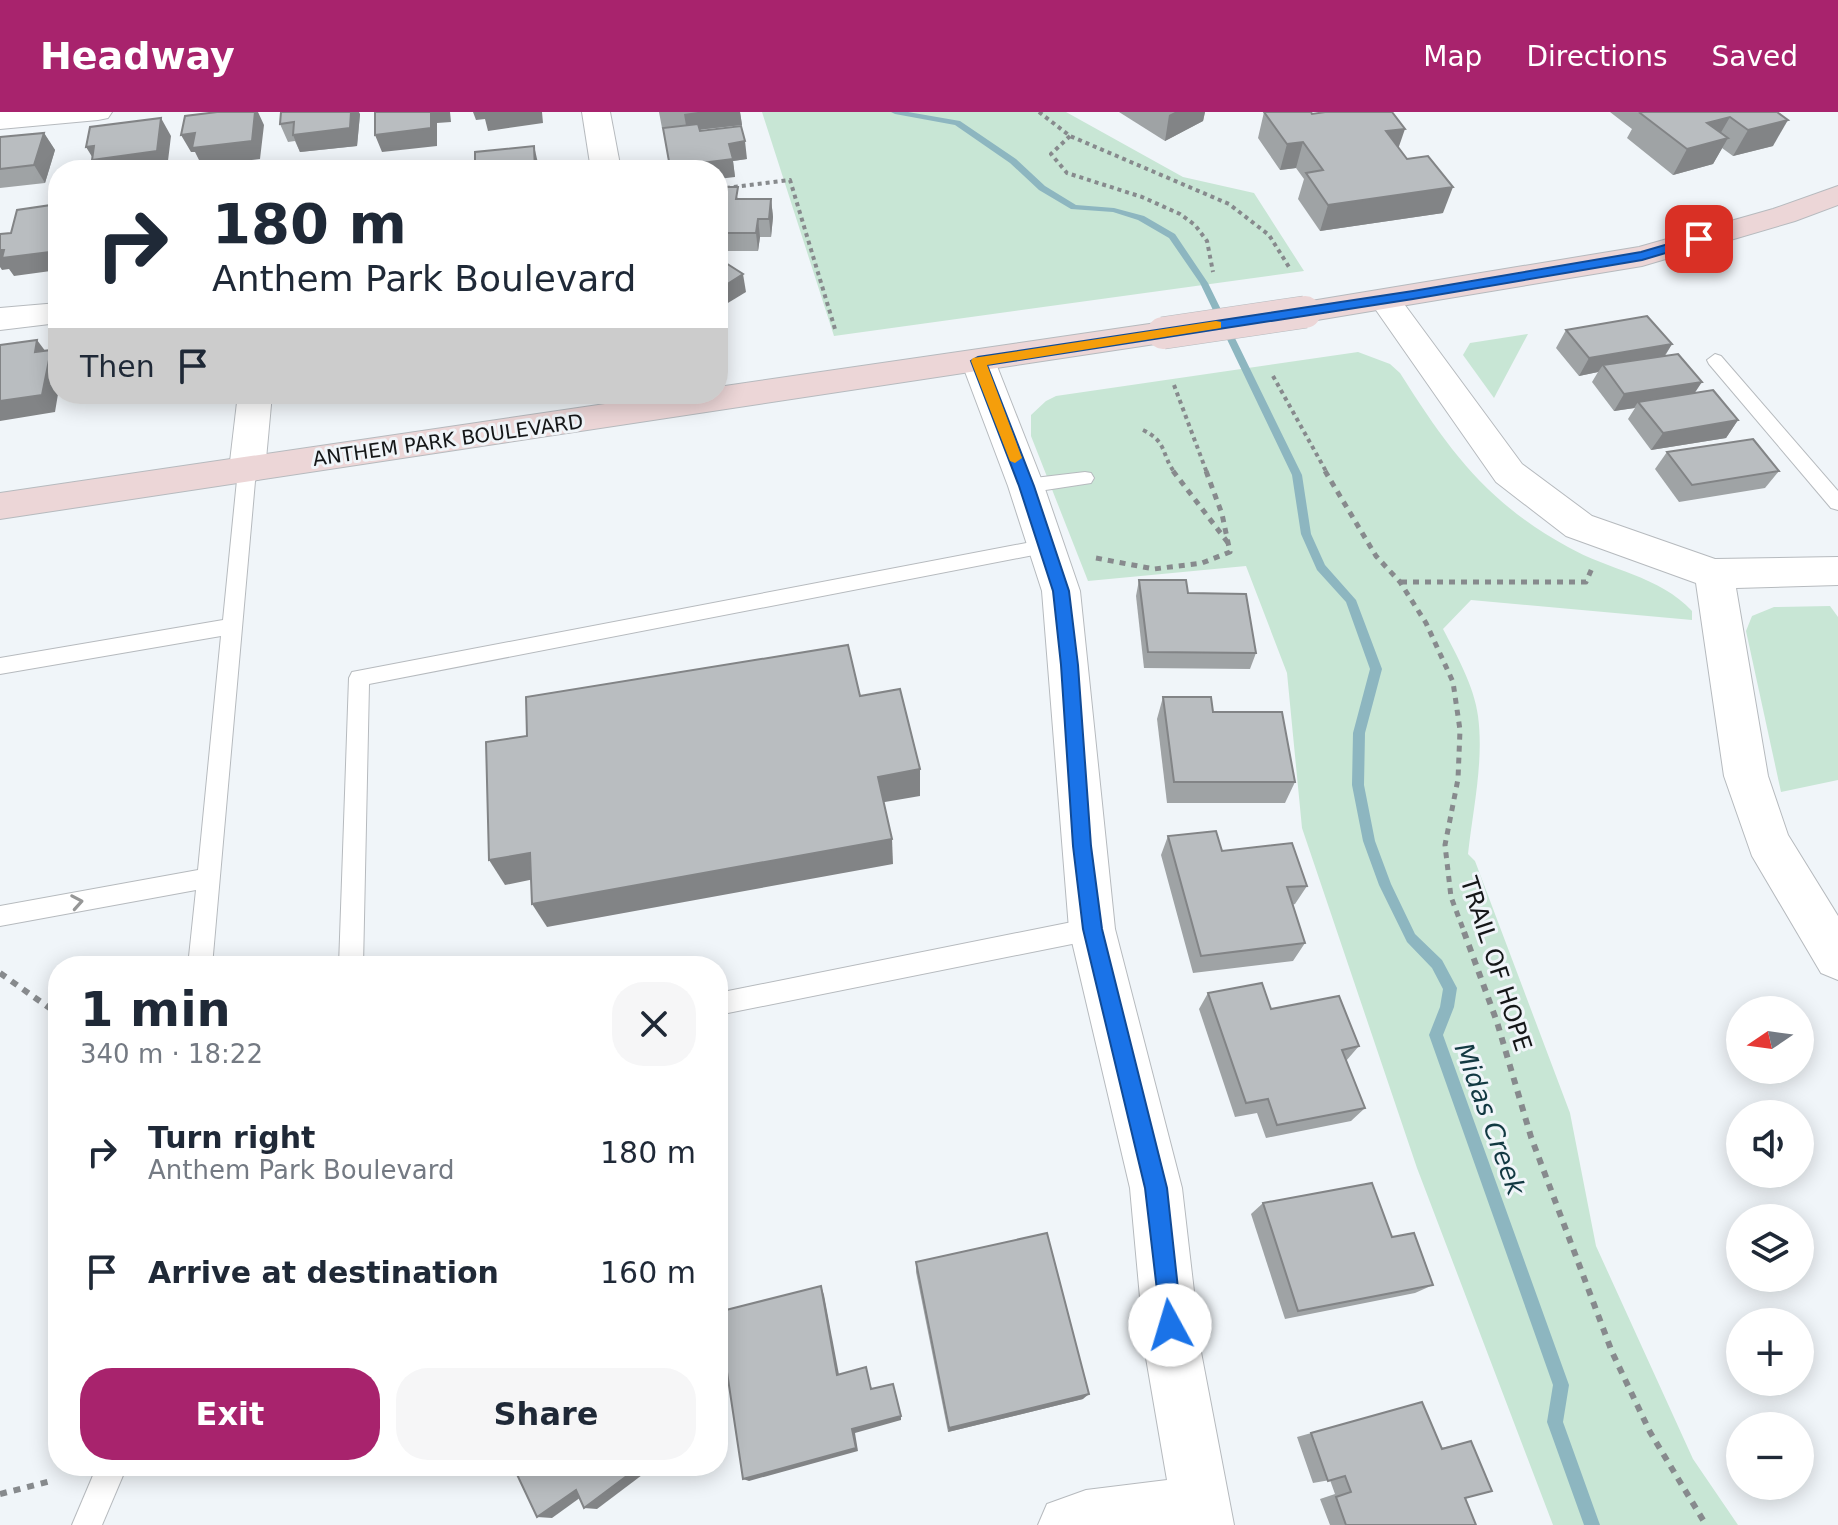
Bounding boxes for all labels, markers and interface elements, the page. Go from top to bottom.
text: Headway [40,34,235,78]
text: Map [1423,40,1482,73]
text: Directions [1526,40,1667,73]
text: Saved [1711,40,1798,73]
text: 180 m [212,191,407,256]
icon: right [80,192,184,296]
pin [1665,205,1733,273]
icon: arrive [1677,217,1721,261]
text: Anthem Park Boulevard [212,258,636,299]
icon: arrive [171,344,215,388]
text: Then [80,349,155,384]
street label: ANTHEM PARK BOULEVARD [311,409,585,471]
street label: TRAIL OF HOPE [1454,872,1537,1055]
one-way arrow [70,894,83,911]
text: 1 min [80,981,231,1037]
button: close [612,982,696,1066]
north arrow [1726,996,1814,1084]
map controls [1726,996,1814,1500]
text: 340 m · 18:22 [80,1039,263,1069]
water label: Midas Creek [1449,1039,1532,1200]
button: sound [1726,1100,1814,1188]
text: Turn right [148,1120,315,1155]
icon: right [80,1130,124,1174]
text: 180 m [600,1135,696,1170]
text: Anthem Park Boulevard [148,1155,454,1185]
button: layers [1726,1204,1814,1292]
icon: arrive [80,1250,124,1294]
text: Arrive at destination [148,1255,499,1290]
text: 160 m [600,1255,696,1290]
position arrow [1128,1283,1212,1367]
button: + [1726,1308,1814,1396]
button: Exit [80,1368,380,1460]
button: Share [396,1368,696,1460]
button: − [1726,1412,1814,1500]

